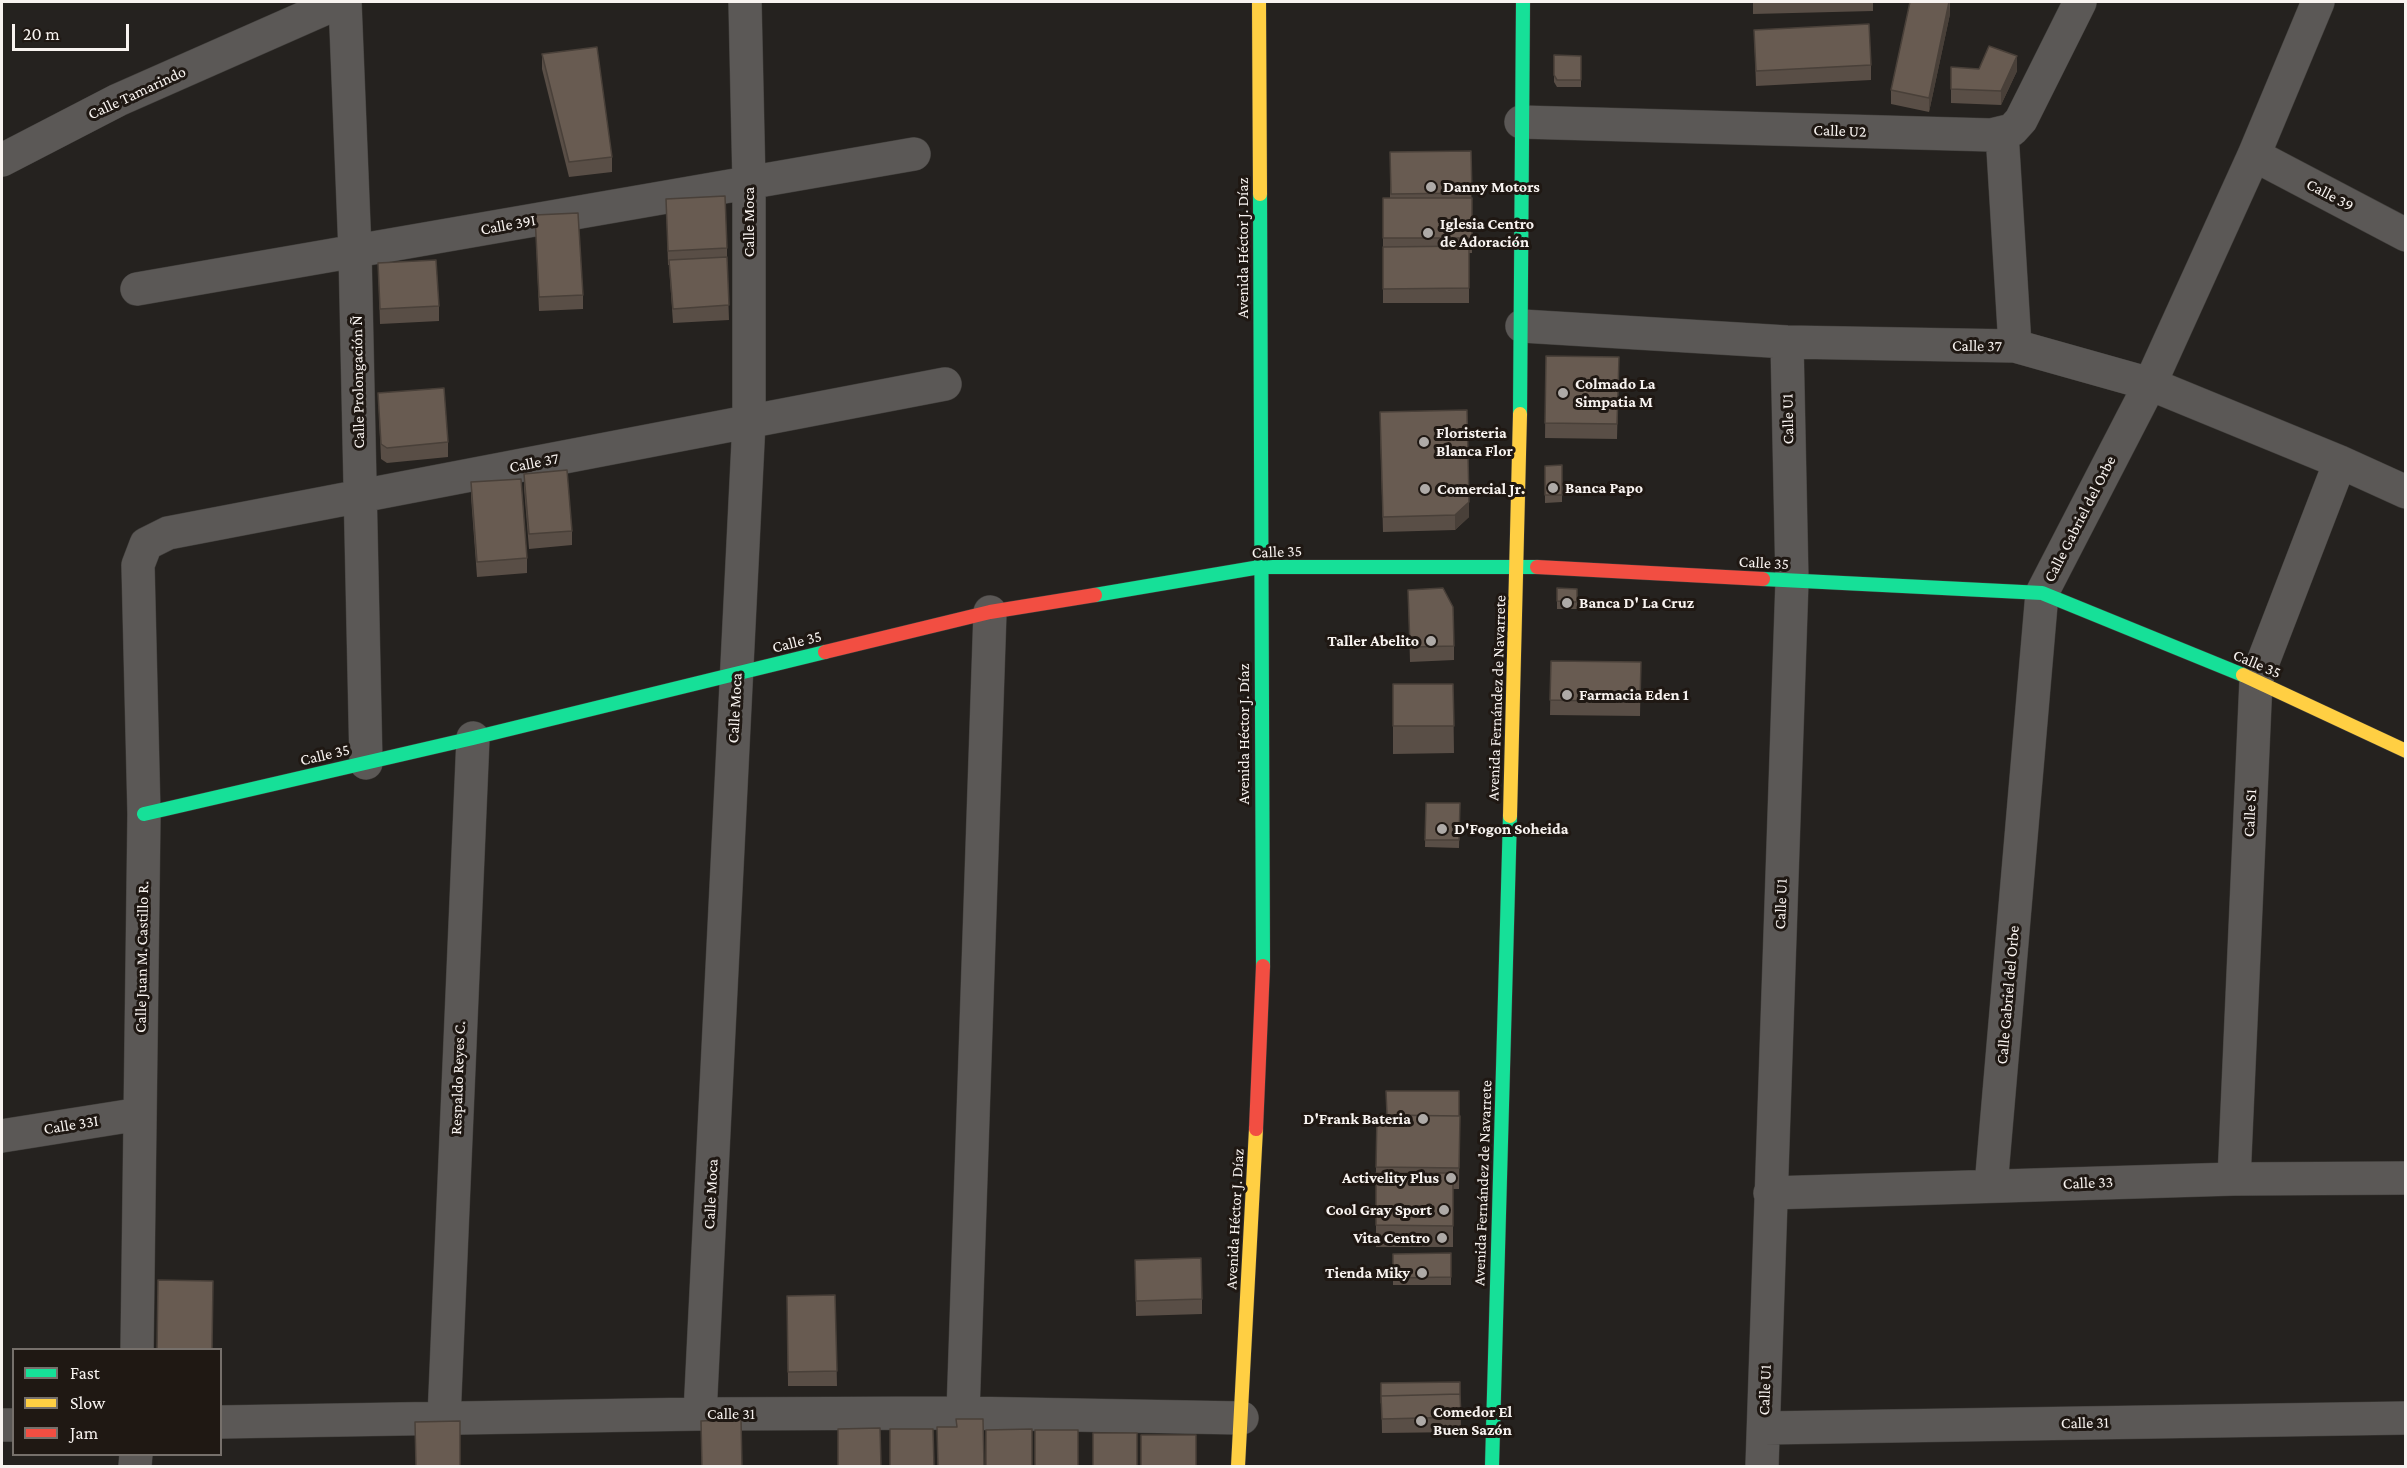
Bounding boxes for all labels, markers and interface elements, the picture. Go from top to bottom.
scale bar [15,12,132,50]
text: 20 m [23,24,60,44]
street label: Calle Tamarindo [85,62,189,124]
street label: Calle U2 [1813,120,1867,142]
street label: Calle 39 [2303,175,2357,215]
place label: Danny Motors [1443,177,1540,197]
street label: Avenida Héctor J. Díaz [1233,178,1253,318]
marker: Danny Motors [1424,180,1438,194]
street label: Calle Moca [739,187,759,257]
street label: Calle 39I [479,211,537,239]
place label: Iglesia Centro de Adoración [1440,214,1534,252]
marker: Iglesia Centro de Adoración [1421,226,1435,240]
street label: Calle Prolongación Ñ [347,315,369,449]
street label: Calle 37 [1952,336,2002,356]
place label: Colmado La Simpatia M [1575,374,1656,412]
marker: Colmado La Simpatia M [1556,386,1570,400]
street label: Calle U1 [1778,393,1798,445]
place label: Floristeria Blanca Flor [1436,423,1513,461]
marker: Floristeria Blanca Flor [1417,435,1431,449]
street label: Calle 37 [508,449,560,477]
street label: Calle Gabriel del Orbe [2040,453,2120,585]
place label: Banca Papo [1565,478,1643,498]
place label: Comercial Jr. [1437,479,1525,499]
marker: Banca Papo [1546,481,1560,495]
marker: Comercial Jr. [1418,482,1432,496]
street label: Calle 35 [1252,542,1302,562]
street label: Calle 35 [1738,552,1790,574]
place label: Banca D' La Cruz [1579,593,1694,613]
street label: Avenida Fernández de Navarrete [1484,595,1510,801]
marker: Banca D' La Cruz [1560,596,1574,610]
street label: Calle 35 [770,627,824,657]
place label: Taller Abelito [1327,631,1419,651]
marker: Taller Abelito [1424,634,1438,648]
street label: Calle 35 [2230,645,2284,683]
street label: Avenida Héctor J. Díaz [1234,664,1254,804]
street label: Calle Moca [724,672,746,744]
place label: Farmacia Eden 1 [1579,685,1689,705]
marker: Farmacia Eden 1 [1560,688,1574,702]
street label: Calle 35 [298,740,352,770]
street label: Calle S1 [2239,789,2261,837]
place label: D'Fogon Soheida [1454,819,1568,839]
marker: D'Fogon Soheida [1435,822,1449,836]
street label: Calle U1 [1771,878,1791,930]
street label: Calle Juan M. Castillo R. [131,881,153,1033]
street label: Calle Gabriel del Orbe [1992,925,2024,1065]
street label: Respaldo Reyes C. [446,1021,470,1135]
street label: Avenida Fernández de Navarrete [1470,1080,1496,1286]
place label: D'Frank Bateria [1303,1109,1411,1129]
street label: Calle 33I [42,1111,100,1139]
marker: D'Frank Bateria [1416,1112,1430,1126]
street label: Avenida Héctor J. Díaz [1222,1148,1248,1290]
street label: Calle Moca [700,1158,722,1230]
place label: Activelity Plus [1342,1168,1439,1188]
marker: Activelity Plus [1444,1171,1458,1185]
street label: Calle 33 [2063,1173,2113,1193]
place label: Cool Gray Sport [1326,1200,1432,1220]
marker: Cool Gray Sport [1437,1203,1451,1217]
place label: Vita Centro [1353,1228,1430,1248]
marker: Vita Centro [1435,1231,1449,1245]
place label: Tienda Miky [1325,1263,1410,1283]
marker: Tienda Miky [1415,1266,1429,1280]
legend [12,1348,222,1456]
text: Fast [70,1363,100,1383]
street label: Calle U1 [1755,1364,1775,1416]
text: Slow [70,1393,105,1413]
place label: Comedor El Buen Sazón [1433,1402,1512,1440]
street label: Calle 31 [707,1404,755,1424]
street label: Calle 31 [2061,1413,2109,1433]
marker: Comedor El Buen Sazón [1414,1414,1428,1428]
text: Jam [70,1423,98,1443]

